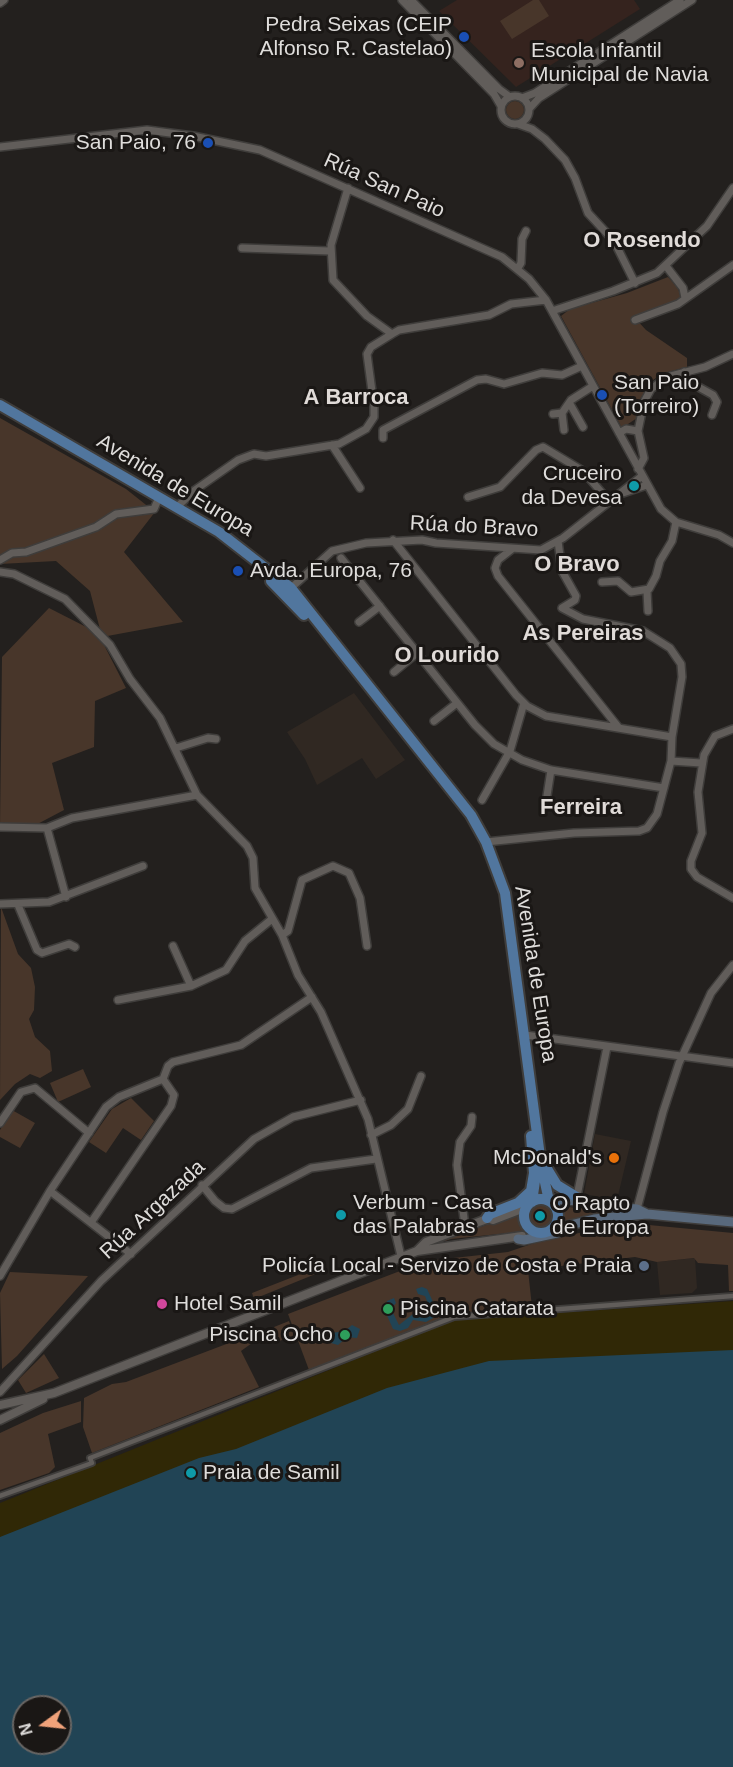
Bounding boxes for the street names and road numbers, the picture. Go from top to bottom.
street label: Rúa San Paio [320,148,448,224]
street label: Avenida de Europa [92,429,258,543]
street label: Rúa do Bravo [409,511,539,543]
street label: Avenida de Europa [509,884,561,1064]
street label: Rúa Argazada [95,1155,211,1265]

